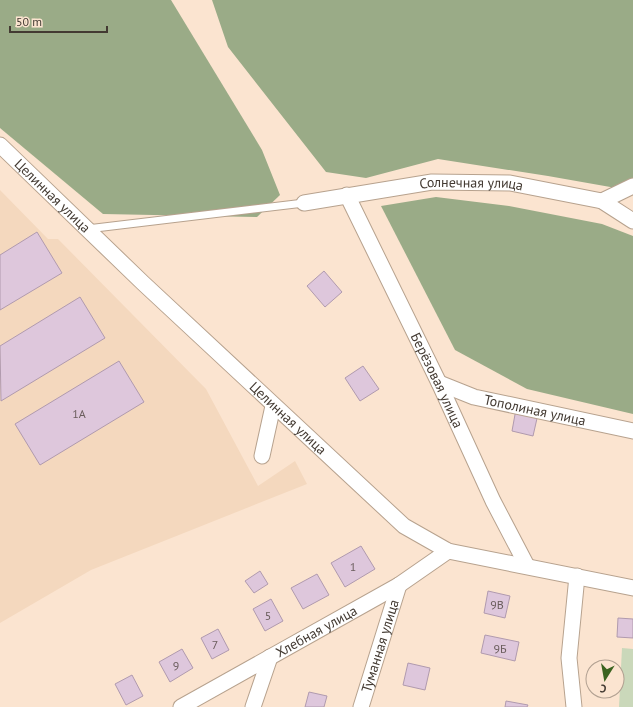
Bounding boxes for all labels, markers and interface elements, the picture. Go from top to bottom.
scale bar [10,8,107,34]
text: 50 m [16,14,42,29]
street label: Целинная улица [11,155,94,237]
street label: Солнечная улица [418,173,525,194]
street label: Берёзовая улица [407,330,467,431]
street label: Целинная улица [246,378,330,458]
street label: Тополиная улица [482,390,588,430]
house number: 1А [72,406,86,421]
house number: 1 [350,559,356,574]
street label: Туманная улица [357,597,403,695]
house number: 9В [490,597,504,612]
street label: Хлебная улица [272,601,360,661]
house number: 5 [265,608,271,623]
house number: 7 [212,637,218,652]
house number: 9Б [493,641,507,656]
house number: 9 [173,658,179,673]
north arrow [585,659,625,699]
text: С [599,681,607,696]

